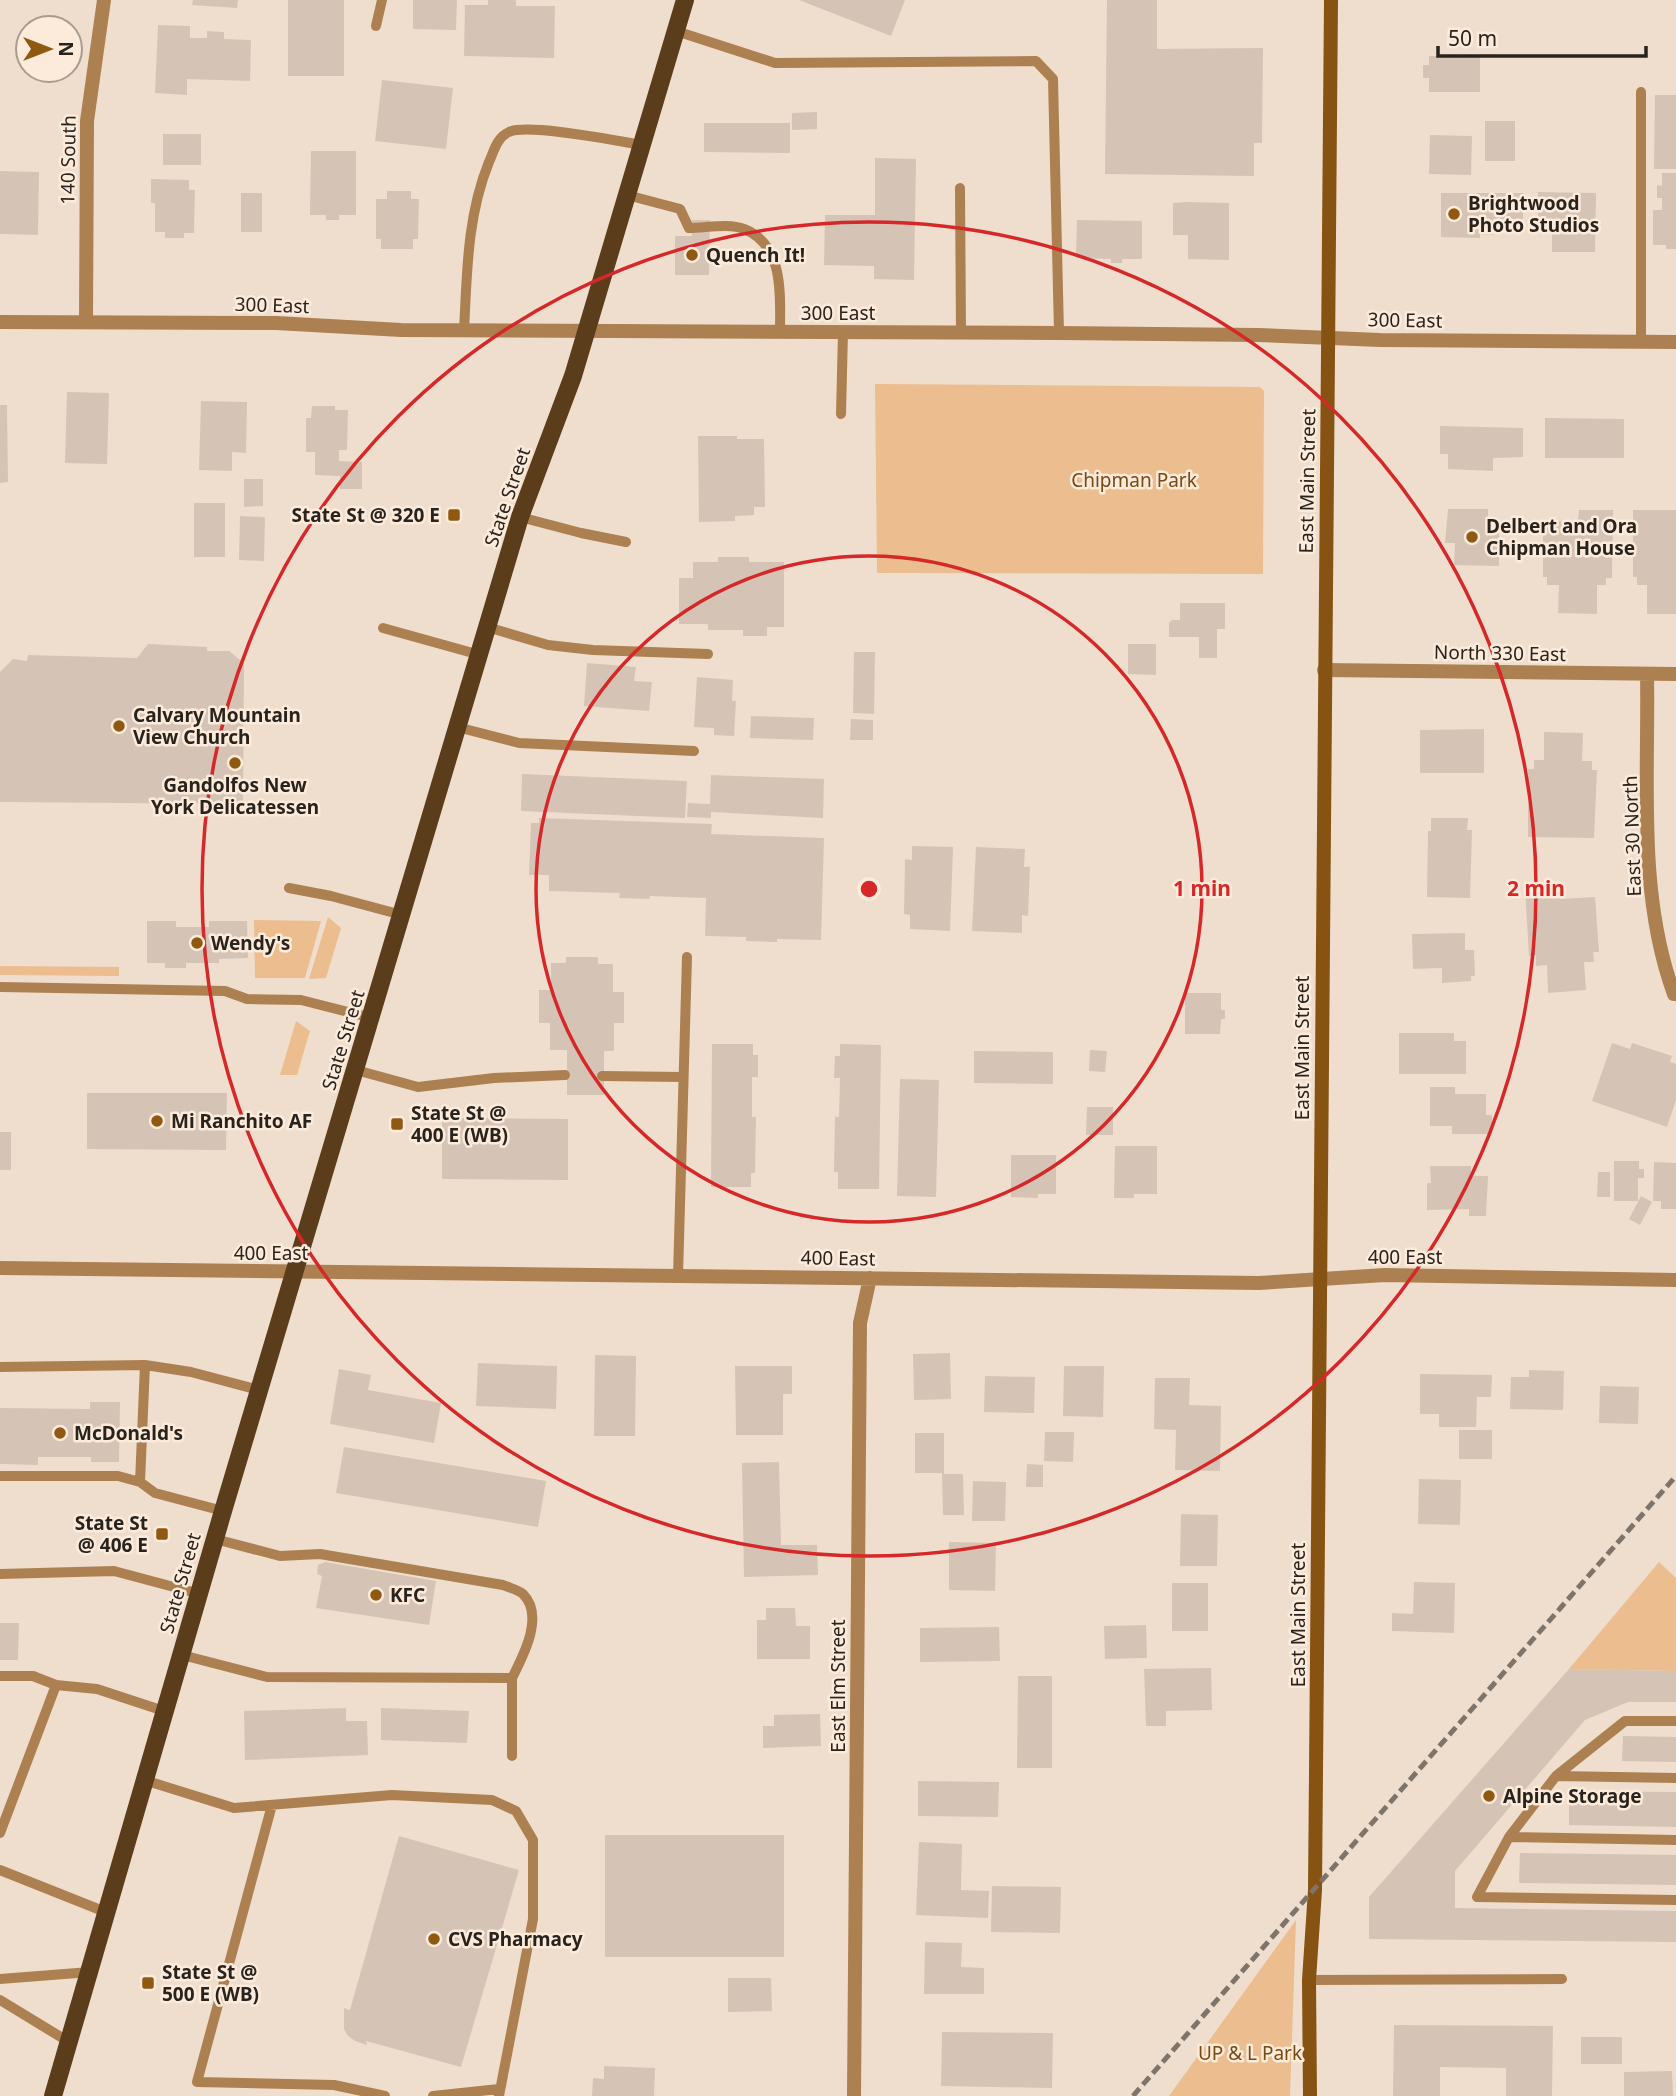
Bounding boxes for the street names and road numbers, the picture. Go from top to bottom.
street label: 140 South [54,115,82,205]
street label: 300 East [234,291,310,319]
street label: 300 East [801,300,876,326]
street label: 300 East [1367,306,1443,334]
street label: East Main Street [1293,408,1321,554]
street label: State Street [478,444,536,550]
street label: North 330 East [1434,639,1566,667]
street label: East 30 North [1617,775,1647,897]
street label: East Main Street [1289,976,1315,1120]
street label: State Street [315,987,371,1093]
street label: 400 East [234,1240,309,1266]
street label: 400 East [800,1244,876,1272]
street label: 400 East [1368,1244,1443,1270]
street label: State Street [153,1530,207,1636]
street label: East Main Street [1285,1543,1311,1687]
street label: East Elm Street [825,1619,851,1753]

